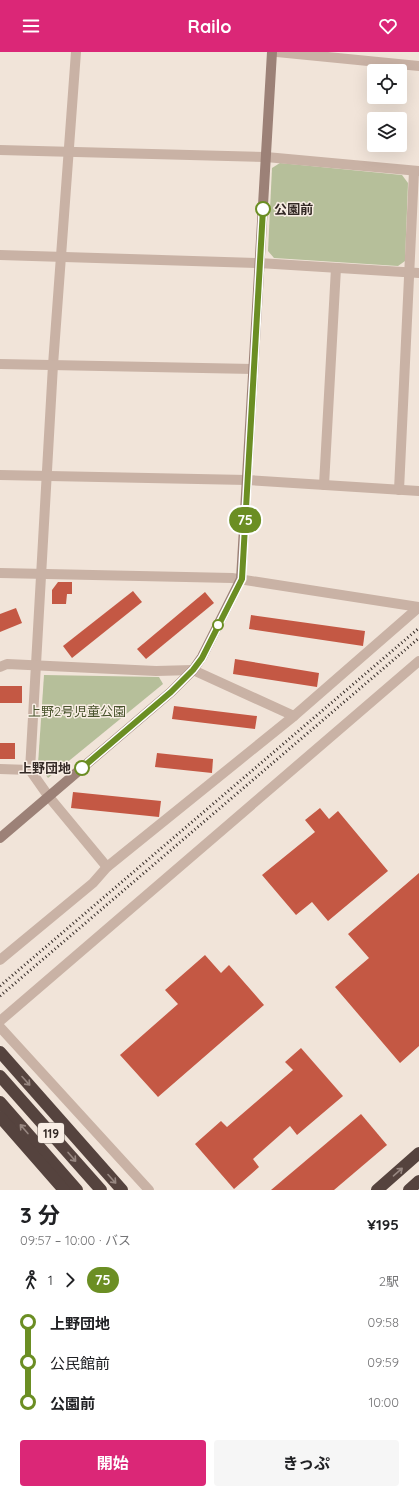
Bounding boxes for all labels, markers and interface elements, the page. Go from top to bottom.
icon: menu [20,15,42,37]
text: Railo [188,15,231,38]
icon: heart [377,15,399,37]
map controls [367,64,407,152]
button: locate [367,64,407,104]
button: layers [367,112,407,152]
marker: 公園前 [255,201,271,217]
place label: 公園前 [274,201,313,217]
line badge: 75 [227,507,263,533]
text: 75 [237,511,253,529]
unlabelled marker [212,619,224,631]
park label: 上野2号児童公園 [28,703,126,719]
place label: 上野団地 [19,760,71,776]
marker: 上野団地 [74,760,90,776]
one-way arrow [21,1076,30,1087]
road number: 119 [38,1123,64,1143]
one-way arrow [19,1124,29,1134]
one-way arrow [68,1152,77,1163]
one-way arrow [393,1167,403,1176]
one-way arrow [107,1174,117,1184]
text: 3 分 [20,1201,60,1229]
text: ¥195 [367,1215,399,1234]
text: 09:57 – 10:00 · バス [20,1232,131,1248]
icon: walk [20,1269,42,1291]
icon: forward [59,1269,81,1291]
text: 75 [95,1271,111,1289]
text: 1 [48,1272,53,1288]
text: 2駅 [379,1273,399,1289]
text: 上野団地 [50,1314,110,1333]
text: 09:58 [367,1314,399,1330]
text: 公民館前 [50,1354,110,1373]
text: 09:59 [367,1354,399,1370]
text: 公園前 [50,1394,95,1413]
text: 10:00 [369,1394,399,1410]
button: 開始 [20,1440,206,1486]
button: きっぷ [214,1440,399,1486]

